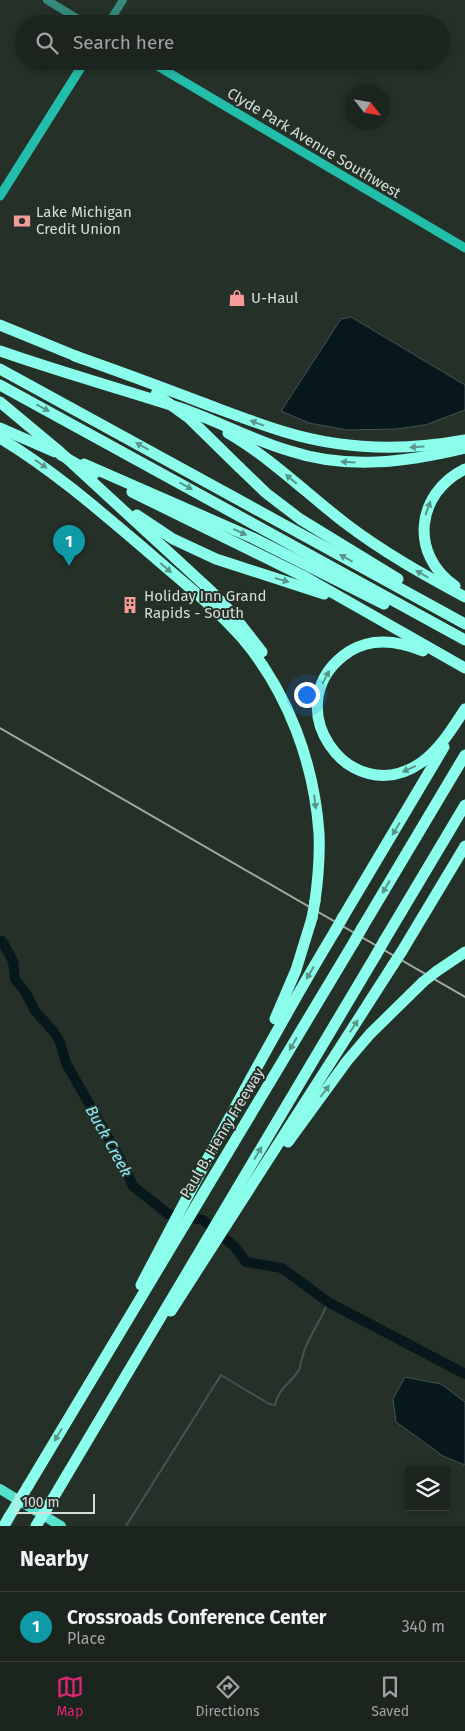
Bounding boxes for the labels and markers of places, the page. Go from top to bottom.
place label: Lake Michigan Credit Union [36,203,132,238]
bank icon: Lake Michigan Credit Union [12,211,32,231]
shop icon: U-Haul [227,288,247,308]
place label: U-Haul [251,289,299,307]
pin: 1 [53,525,85,566]
place label: Holiday Inn Grand Rapids - South [144,587,266,622]
building icon: Holiday Inn Grand Rapids - South [120,595,140,615]

